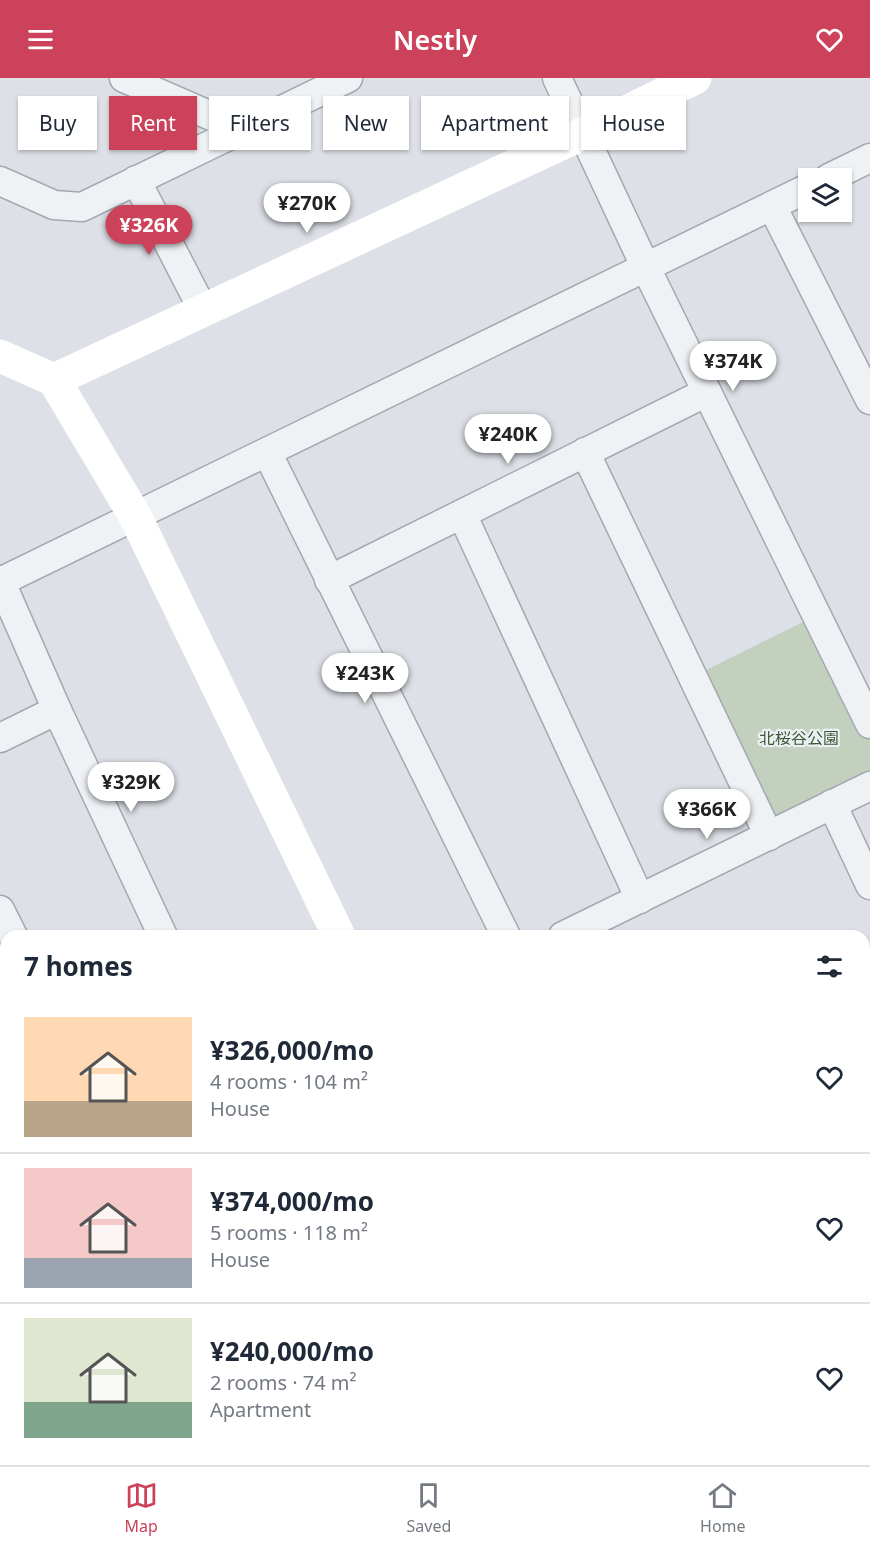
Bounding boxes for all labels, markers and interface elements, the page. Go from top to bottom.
text: Nestly [393,21,477,58]
icon: menu [24,23,57,56]
icon: heart [813,23,846,56]
chip: Buy [18,96,97,150]
chip: Rent [109,96,197,150]
chip: Filters [209,96,311,150]
chip: New [323,96,409,150]
chip: Apartment [421,96,569,150]
chip: House [581,96,686,150]
map controls [798,168,852,222]
button: layers [798,168,852,222]
pin: ¥270K [265,183,349,234]
text: ¥270K [277,189,337,216]
pin: ¥326K [107,205,191,256]
text: ¥326K [119,211,179,238]
pin: ¥374K [691,341,775,392]
text: ¥374K [703,347,763,374]
pin: ¥240K [466,414,550,465]
text: ¥240K [478,420,538,447]
pin: ¥243K [323,653,407,704]
text: ¥243K [335,659,395,686]
park label: 北桜谷公園 [759,727,839,749]
pin: ¥329K [89,762,173,813]
text: ¥329K [101,768,161,795]
pin: ¥366K [665,789,749,840]
text: ¥366K [677,795,737,822]
text: 7 homes [24,948,133,984]
icon: filters [813,950,846,983]
text: ¥326,000/mo [210,1032,374,1068]
icon: home [72,1041,144,1113]
icon: heart [813,1061,846,1094]
text: 4 rooms · 104 m² [210,1068,368,1095]
text: House [210,1095,270,1122]
text: ¥374,000/mo [210,1183,374,1219]
icon: home [72,1192,144,1264]
icon: heart [813,1212,846,1245]
text: 5 rooms · 118 m² [210,1219,368,1246]
text: House [210,1246,270,1273]
text: ¥240,000/mo [210,1333,374,1369]
icon: home [72,1342,144,1414]
icon: heart [813,1362,846,1395]
text: 2 rooms · 74 m² [210,1369,357,1396]
text: Apartment [210,1396,311,1423]
tab: Map [124,1479,158,1537]
tab: Saved [407,1479,451,1537]
tab: Home [700,1479,746,1537]

